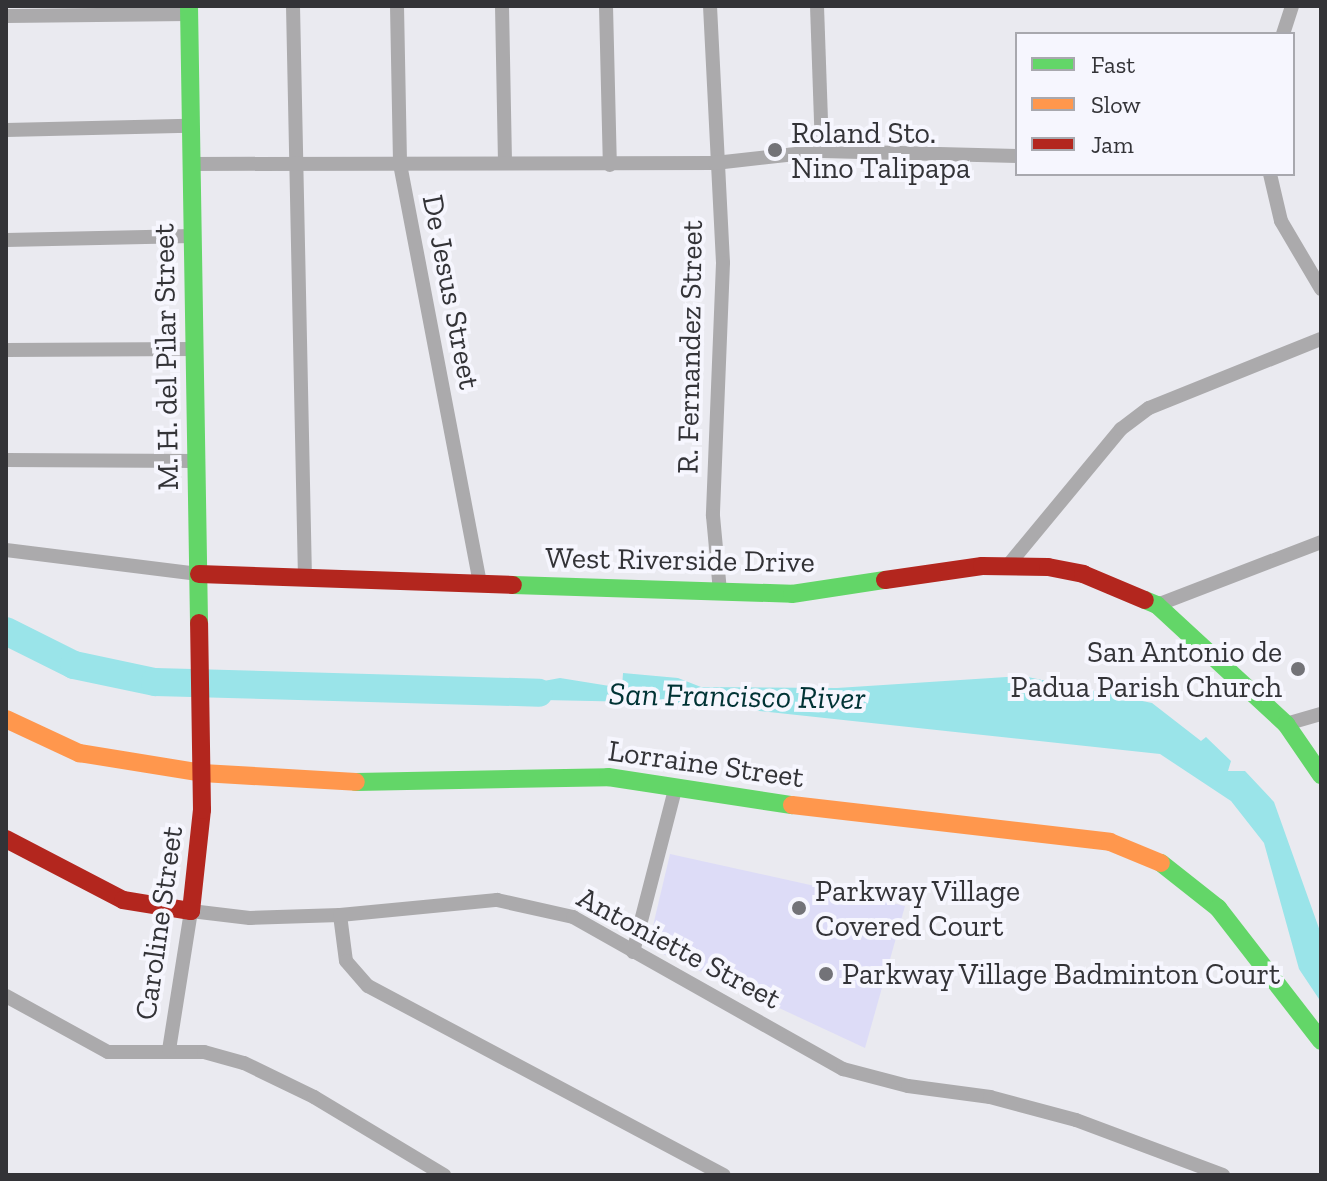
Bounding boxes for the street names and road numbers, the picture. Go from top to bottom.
street label: De Jesus Street [414,191,488,393]
street label: R. Fernandez Street [670,220,710,474]
street label: M. H. del Pilar Street [146,223,186,491]
street label: West Riverside Drive [545,540,815,580]
street label: Lorraine Street [606,732,806,796]
street label: Caroline Street [128,824,190,1022]
street label: Antoniette Street [571,879,787,1017]

